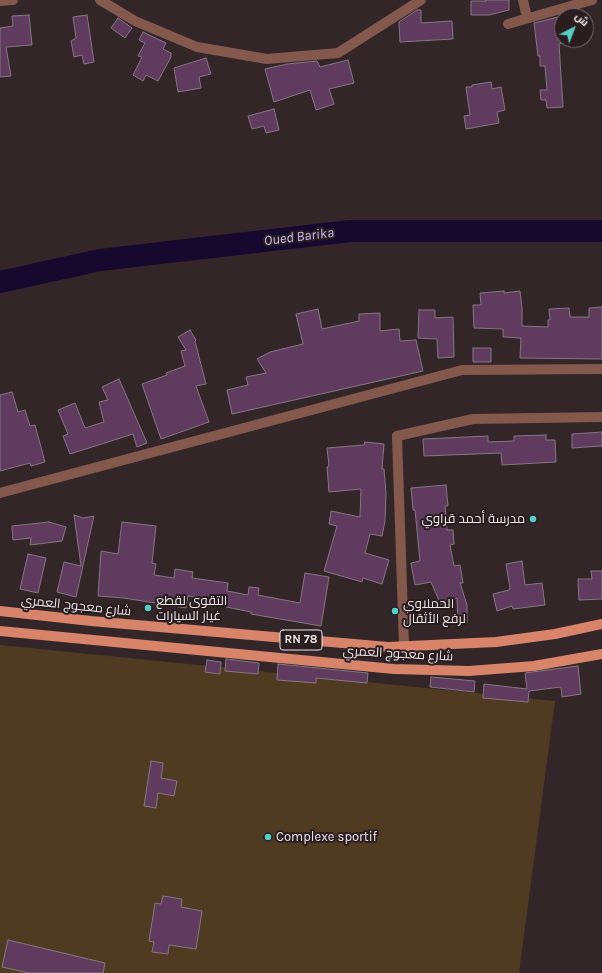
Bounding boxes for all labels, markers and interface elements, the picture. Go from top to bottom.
north arrow [554,8,594,48]
text: ش [572,10,591,29]
water label: Oued Barika [263,224,335,250]
place label: مدرسة أحمد قراوي [421,511,525,527]
marker: مدرسة أحمد قراوي [528,514,538,524]
street label: شارع معجوج العمري [20,592,132,620]
place label: التقوى لقطع غيار السيارات [156,593,227,624]
place label: الحملاوي لرفع الأثقال [403,596,466,627]
marker: التقوى لقطع غيار السيارات [143,603,153,613]
marker: الحملاوي لرفع الأثقال [390,606,400,616]
road number: RN 78 [280,630,322,650]
street label: شارع معجوج العمري [342,643,454,665]
place label: Complexe sportif [276,829,377,845]
marker: Complexe sportif [263,832,273,842]

